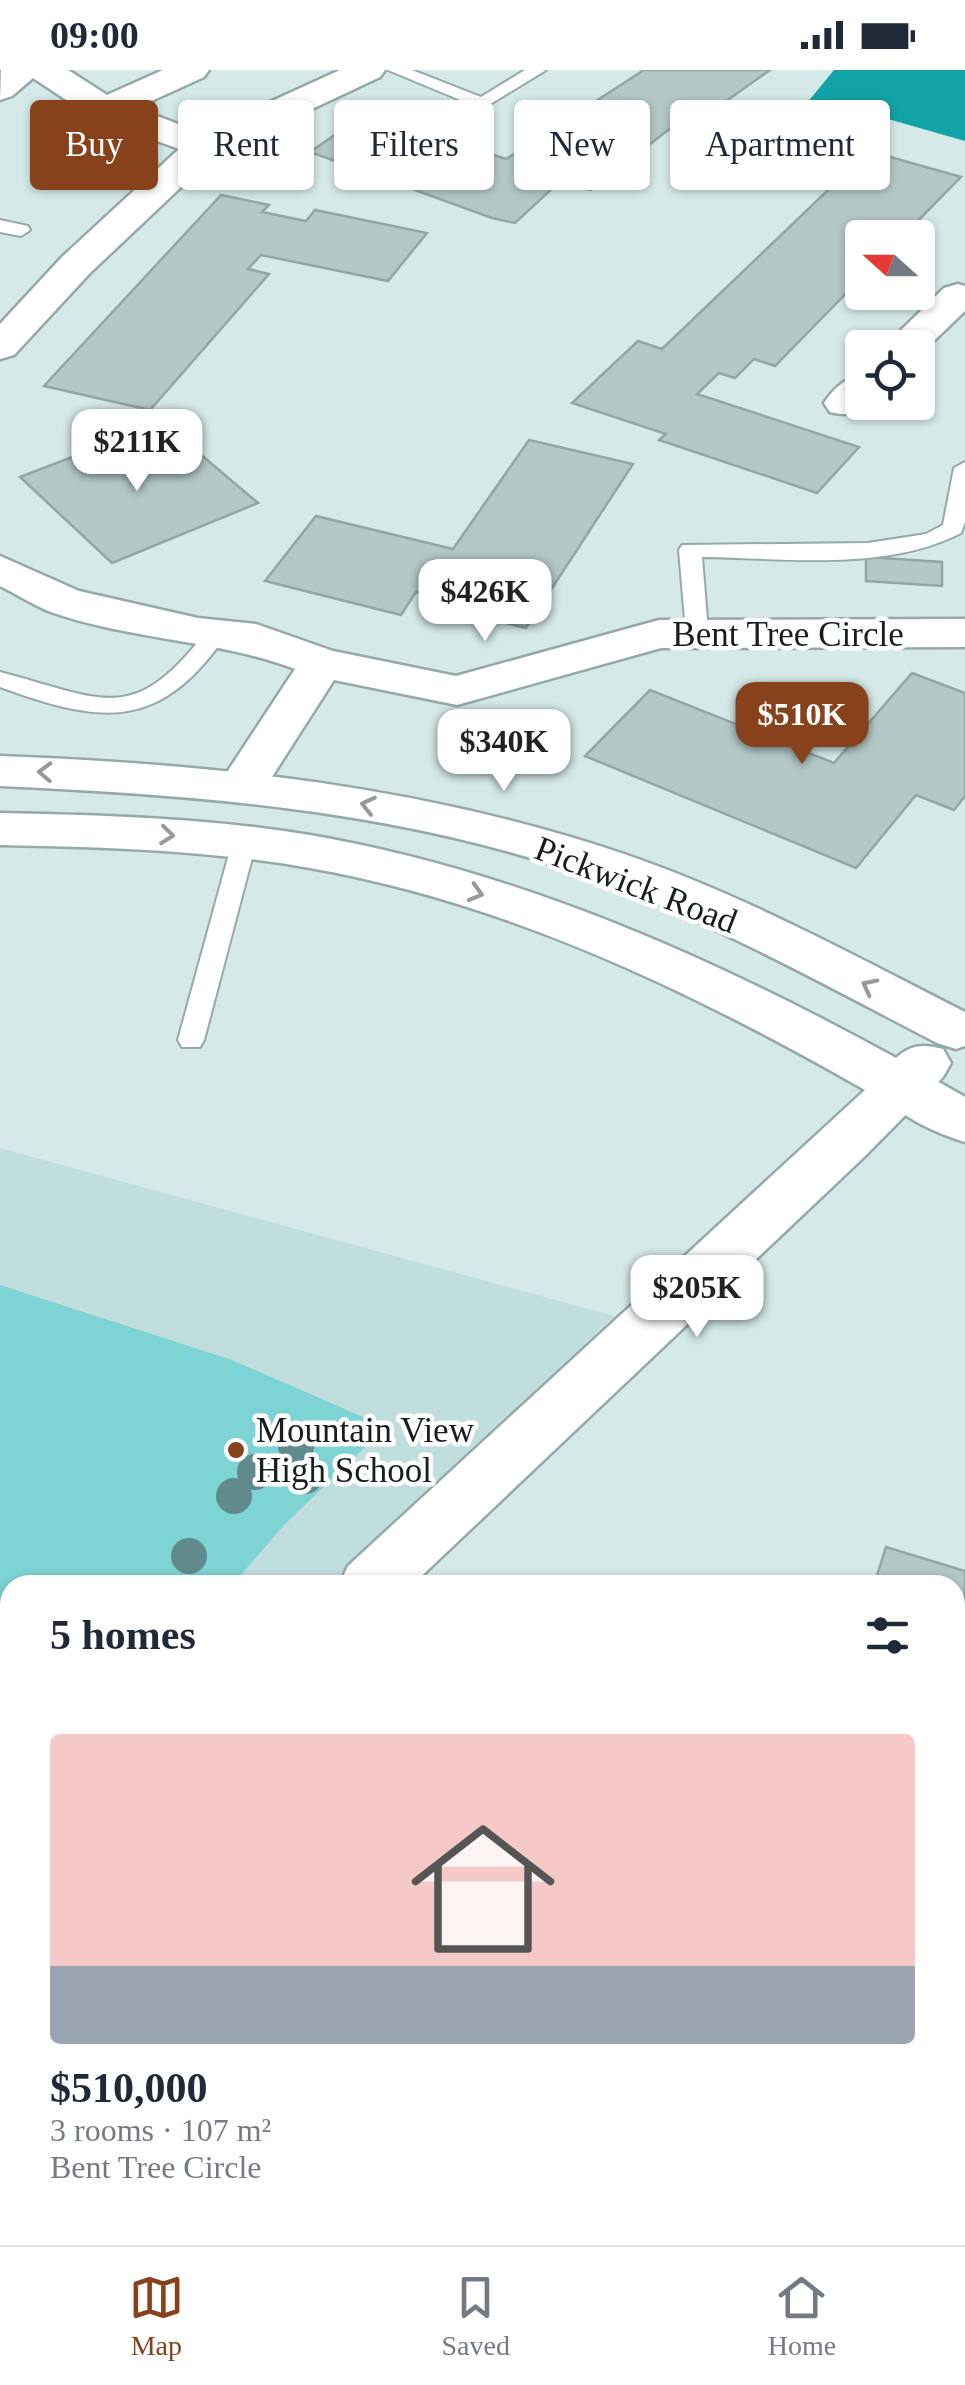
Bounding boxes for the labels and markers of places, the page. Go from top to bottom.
pin: $211K [67,409,207,494]
pin: $426K [415,559,555,644]
pin: $510K [732,682,872,767]
pin: $340K [434,709,574,794]
pin: $205K [627,1255,767,1340]
place label: Mountain View High School [256,1411,475,1490]
marker: Mountain View High School [225,1439,247,1461]

